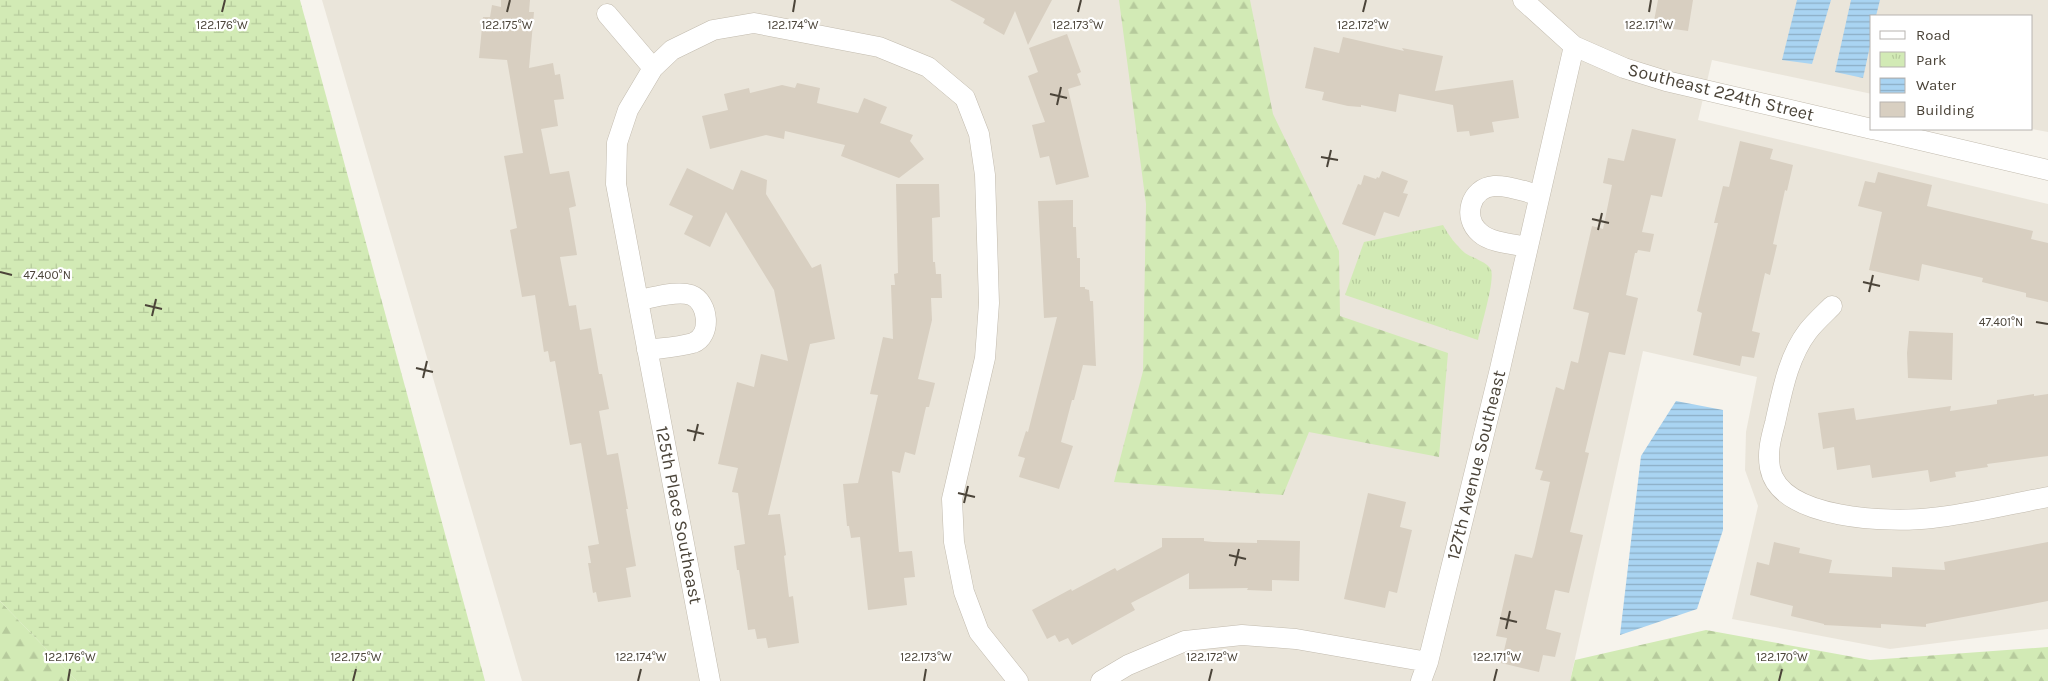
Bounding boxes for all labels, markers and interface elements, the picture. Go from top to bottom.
legend [1870,15,2033,130]
text: 122.176°W [196,18,248,32]
text: 122.175°W [481,18,533,32]
text: 122.174°W [767,18,819,32]
text: 122.173°W [1052,18,1104,32]
text: 122.172°W [1337,18,1389,32]
text: 122.171°W [1625,18,1673,32]
text: Road [1916,26,1951,44]
text: Park [1916,51,1946,69]
street label: Southeast 224th Street [1626,58,1817,126]
text: Water [1916,76,1957,94]
text: Building [1916,101,1974,119]
text: 47.400°N [23,268,71,282]
text: 47.401°N [1979,315,2023,329]
street label: 127th Avenue Southeast [1442,368,1510,562]
street label: 125th Place Southeast [651,424,707,606]
text: 122.176°W [44,650,96,664]
text: 122.175°W [330,650,382,664]
text: 122.174°W [615,650,667,664]
text: 122.173°W [900,650,952,664]
text: 122.172°W [1186,650,1238,664]
text: 122.171°W [1473,650,1521,664]
text: 122.170°W [1756,650,1808,664]

